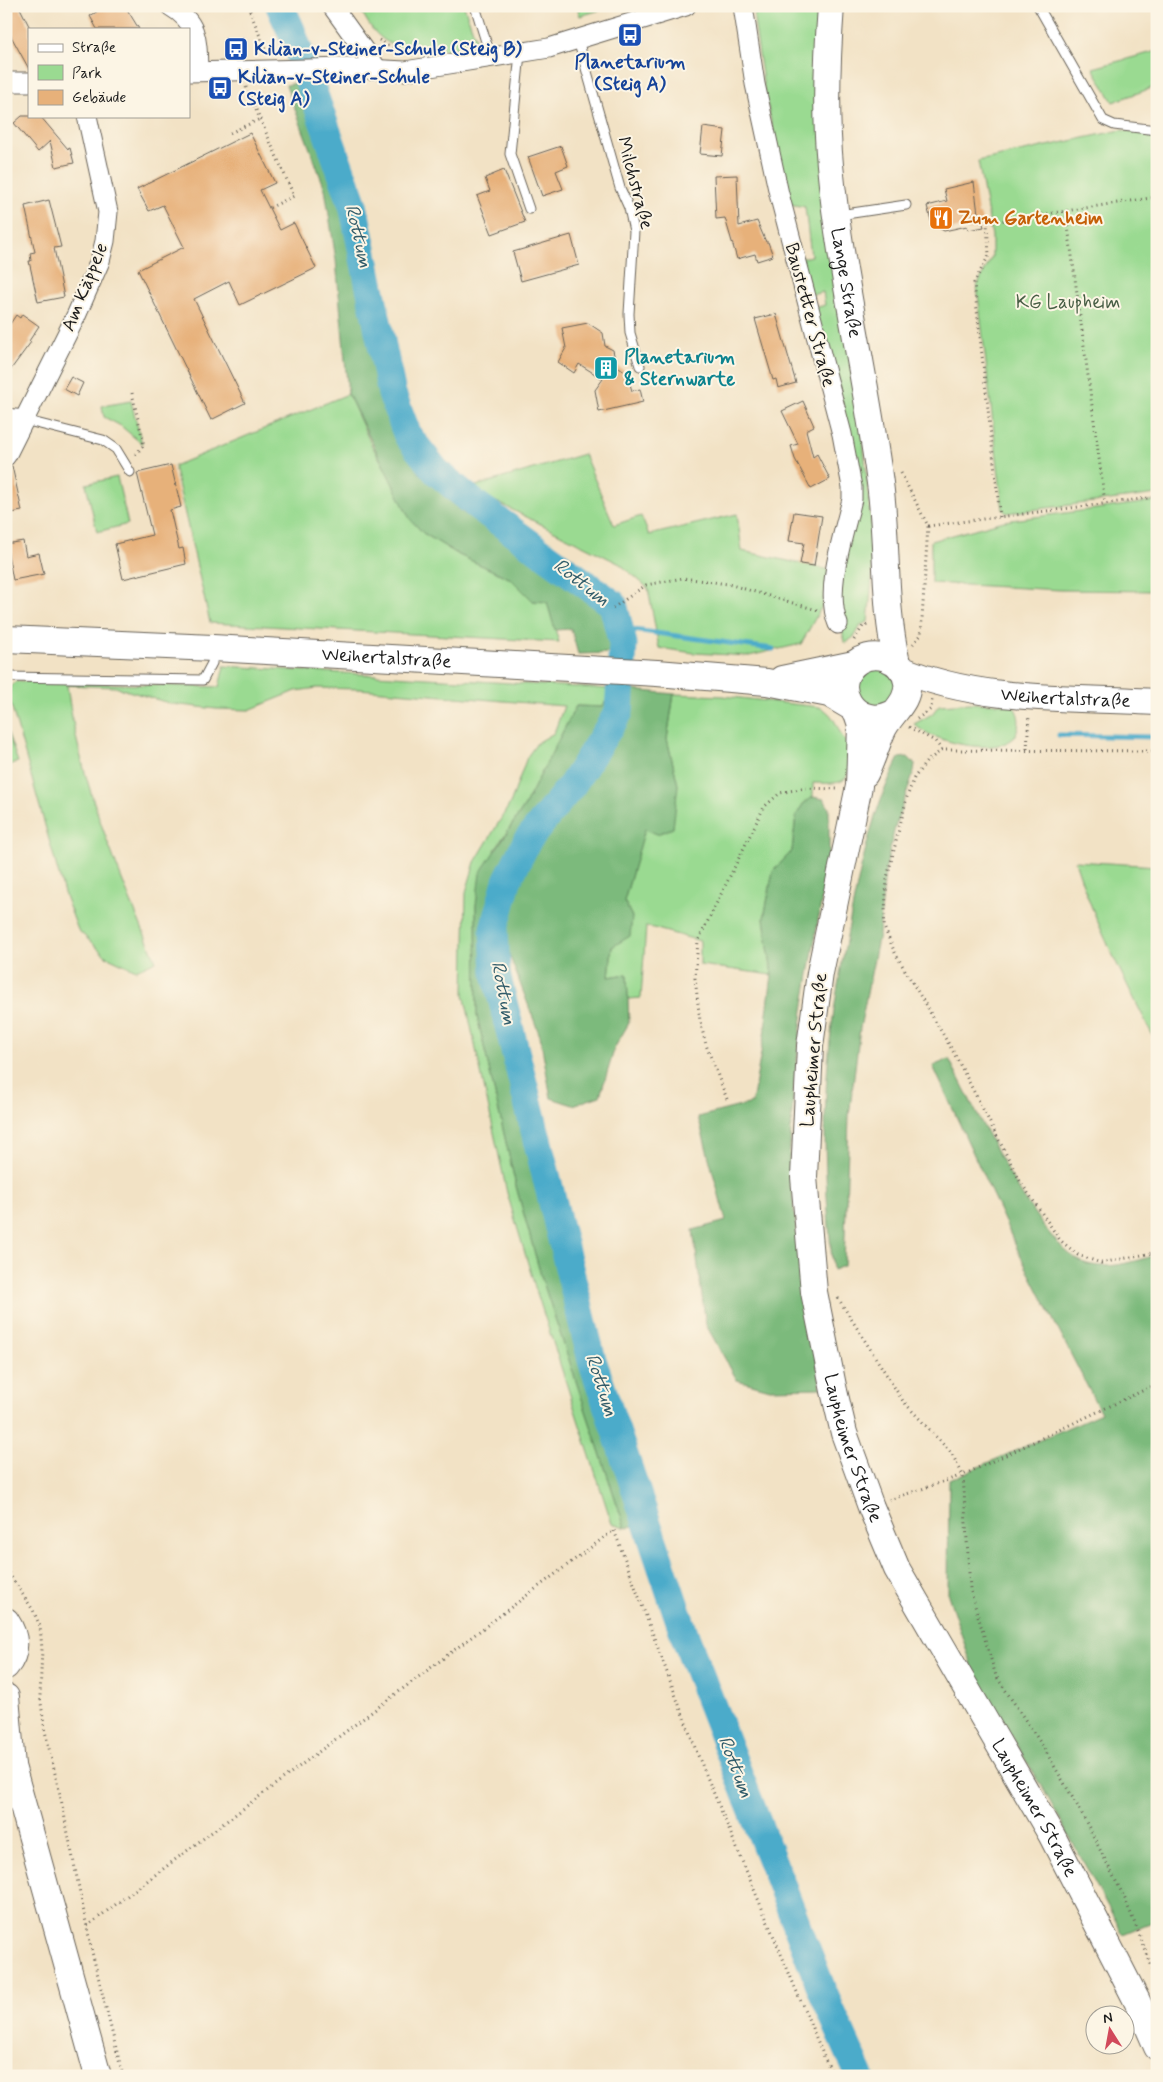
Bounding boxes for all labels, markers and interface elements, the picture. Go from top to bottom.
bus stop icon: Planetarium (Steig A) [617,22,643,48]
legend [28,28,190,118]
bus stop icon: Kilian-v-Steiner-Schule (Steig B) [223,36,249,62]
place label: Kilian-v-Steiner-Schule (Steig B) [254,37,522,63]
text: Straße [72,38,116,58]
place label: Planetarium (Steig A) [575,50,686,98]
text: Park [72,64,102,84]
place label: Kilian-v-Steiner-Schule (Steig A) [238,65,430,113]
bus stop icon: Kilian-v-Steiner-Schule (Steig A) [207,75,233,101]
text: Gebäude [72,88,126,108]
street label: Milchstraße [611,134,659,232]
water label: Rottum [338,202,378,270]
restaurant icon: Zum Gartenheim [928,205,954,231]
place label: Zum Gartenheim [958,206,1103,231]
street label: Lange Straße [825,226,868,340]
street label: Am Käppele [56,239,114,335]
street label: Baustetter Straße [779,240,841,390]
park label: KG Laupheim [1016,290,1120,315]
place label: Planetarium & Sternwarte [624,345,735,392]
building icon: Planetarium & Sternwarte [593,355,619,381]
water label: Rottum [547,553,615,613]
street label: Weihertalstraße [321,642,452,674]
street label: Weihertalstraße [999,681,1131,713]
water label: Rottum [484,959,522,1027]
street label: Laupheimer Straße [795,972,833,1128]
water label: Rottum [578,1350,624,1420]
street label: Laupheimer Straße [818,1371,889,1526]
water label: Rottum [711,1732,759,1802]
street label: Laupheimer Straße [986,1734,1084,1881]
north arrow [1086,2004,1136,2054]
text: N [1101,2008,1114,2028]

